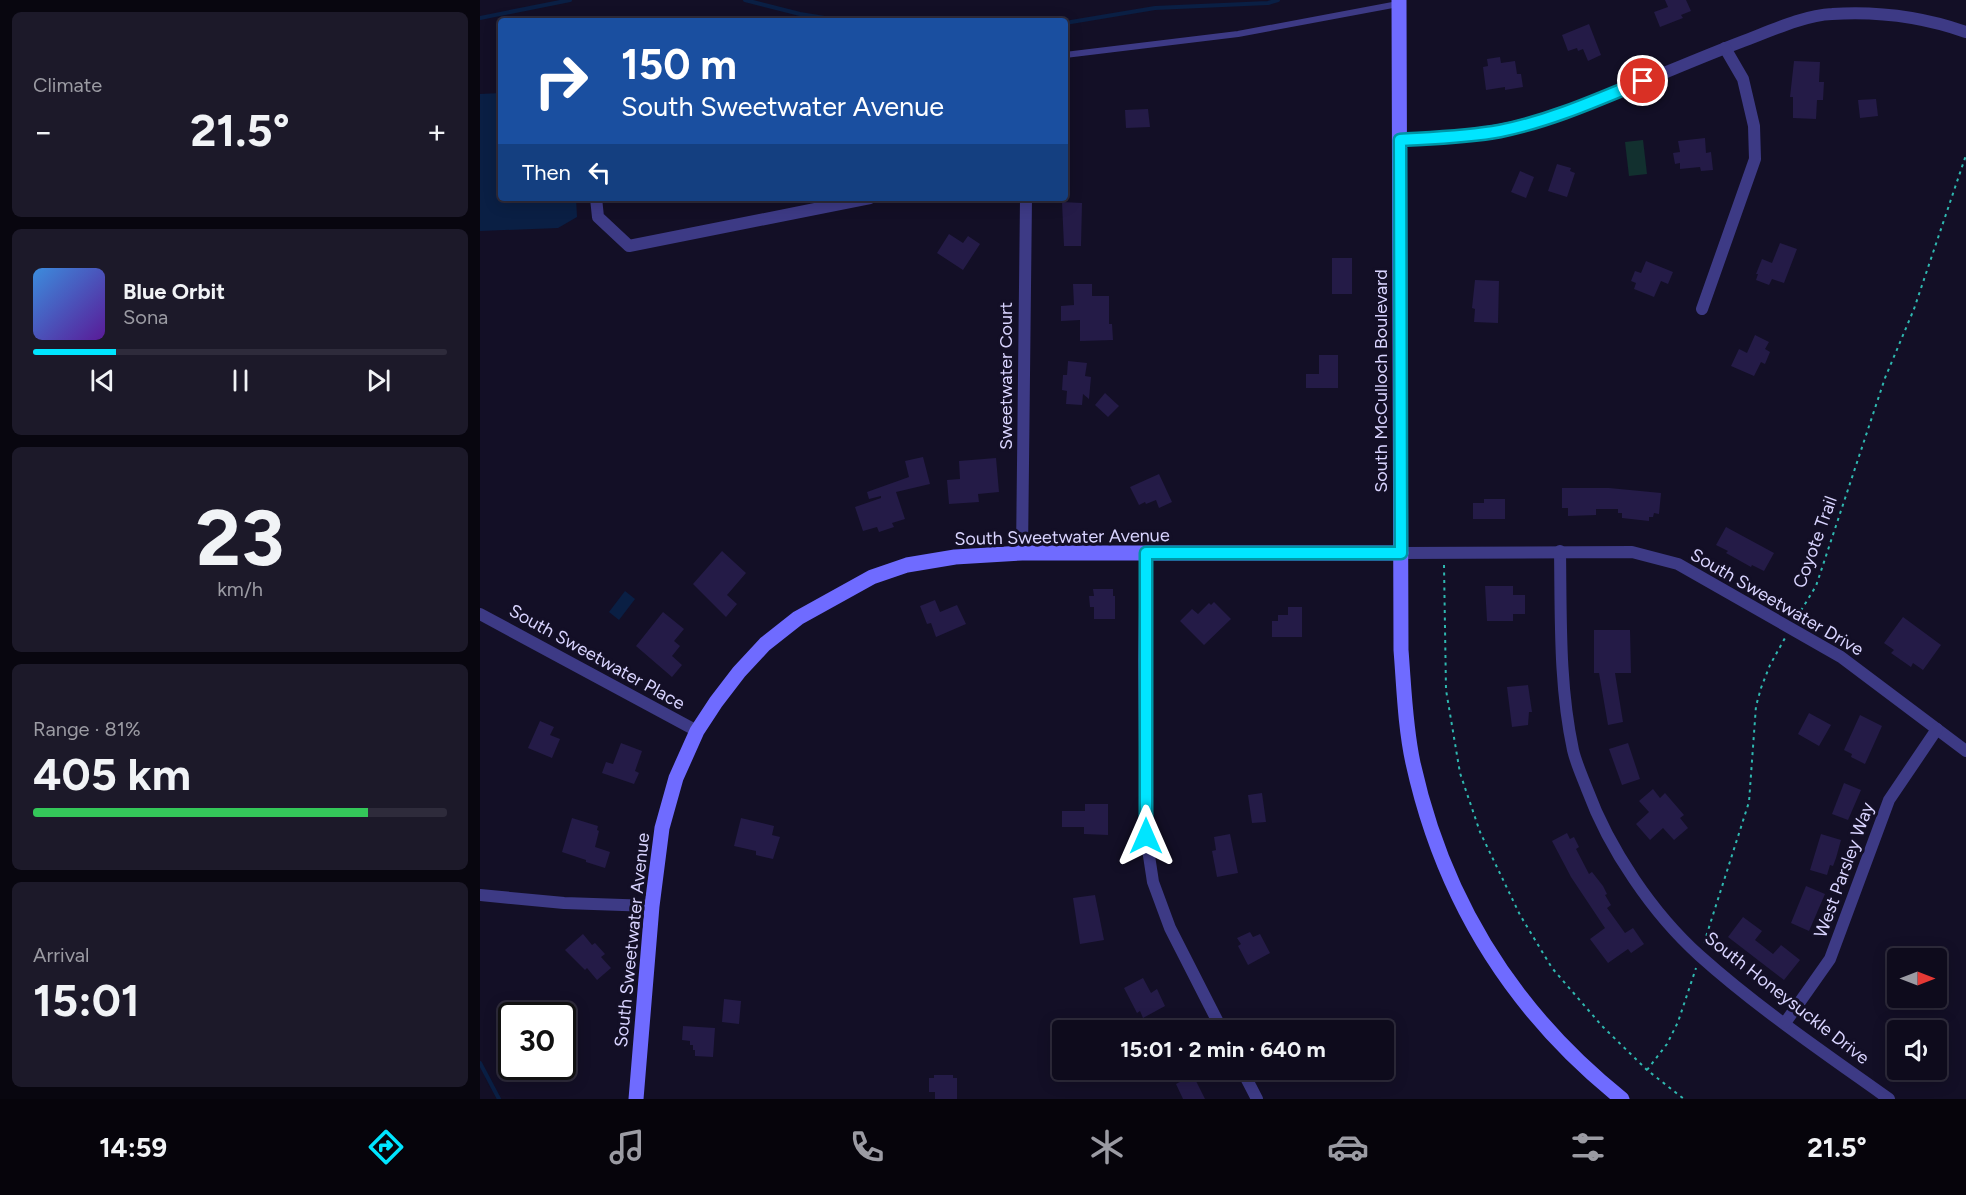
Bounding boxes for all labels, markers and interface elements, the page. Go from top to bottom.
text: 150 m [621,39,737,90]
icon: right [522,42,600,120]
pin [1617,55,1668,106]
icon: arrive [1626,64,1659,97]
text: Climate [33,73,102,97]
text: South Sweetwater Avenue [621,90,944,123]
text: 21.5° [190,103,290,157]
text: − [33,112,54,151]
text: + [426,112,447,151]
icon: left [583,156,616,189]
text: Then [522,159,571,186]
street label: South McCulloch Boulevard [1370,269,1392,493]
text: Blue Orbit [123,278,225,305]
street label: Sweetwater Court [995,302,1017,450]
text: Sona [123,305,168,329]
icon: previous [86,364,119,397]
icon: pause [224,364,257,397]
icon: next [362,364,395,397]
text: 23 [196,491,284,585]
street label: Coyote Trail [1788,493,1842,591]
street label: South Sweetwater Avenue [954,524,1170,550]
street label: South Sweetwater Drive [1687,543,1868,661]
text: km/h [217,577,263,601]
street label: South Sweetwater Place [505,599,689,715]
text: Range · 81% [33,717,141,741]
text: 405 km [33,747,191,801]
street label: West Parsley Way [1809,799,1879,941]
position arrow [1114,804,1178,868]
street label: South Sweetwater Avenue [610,832,654,1048]
street label: South Honeysuckle Drive [1700,927,1874,1069]
text: Arrival [33,943,89,967]
north arrow [1887,948,1947,1008]
map controls [1887,948,1947,1080]
text: 15:01 [33,973,140,1027]
speed limit sign: 30 [498,1002,576,1080]
button: sound [1887,1020,1947,1080]
text: 15:01 · 2 min · 640 m [1120,1036,1326,1063]
icon: directions [365,1126,407,1168]
icon: music [606,1126,648,1168]
icon: phone [846,1126,888,1168]
icon: climate [1086,1126,1128,1168]
icon: car [1327,1126,1369,1168]
icon: filters [1567,1126,1609,1168]
text: 14:59 [99,1131,167,1164]
text: 21.5° [1807,1131,1867,1164]

